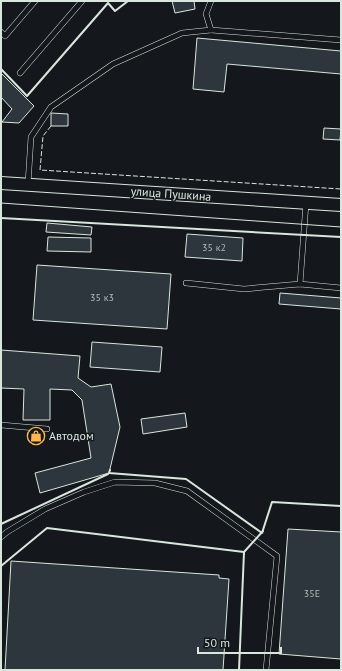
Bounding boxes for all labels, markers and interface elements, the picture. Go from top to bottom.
street label: улица Пушкина [130,183,212,204]
house number: 35 к2 [202,241,226,254]
house number: 35 к3 [90,291,114,304]
shop icon: Автодом [26,426,46,446]
place label: Автодом [49,428,94,443]
house number: 35Е [304,587,320,600]
scale bar [198,629,281,655]
text: 50 m [204,635,230,650]

